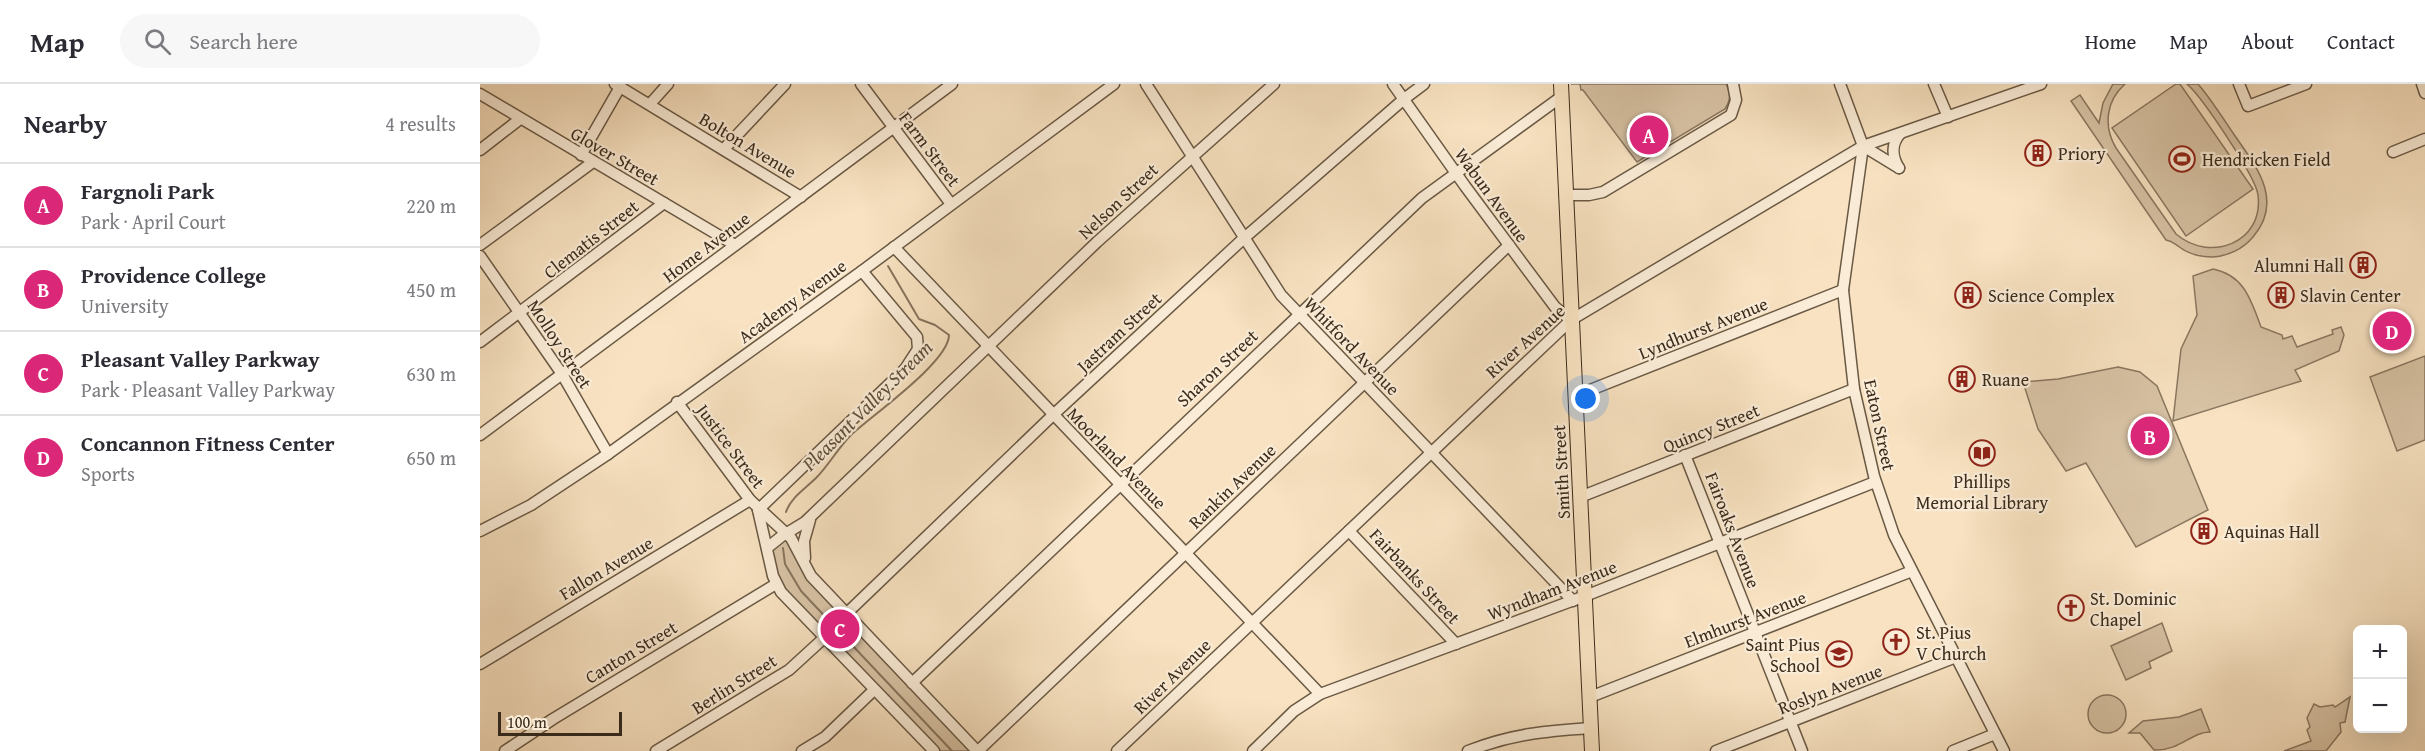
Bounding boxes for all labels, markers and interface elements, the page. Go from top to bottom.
search box [120,14,540,68]
text: Map [30,21,84,62]
icon: search [141,25,174,58]
text: Search here [189,25,298,57]
text: Home [2085,26,2136,57]
text: Map [2169,26,2208,57]
text: About [2241,26,2294,57]
text: Contact [2327,26,2395,57]
text: Nearby [24,104,107,143]
street label: Bolton Avenue [694,105,802,185]
street label: Farm Street [893,106,968,193]
text: 4 results [385,109,456,138]
pin: A [1630,112,1668,158]
street label: Glover Street [566,120,665,193]
building icon: Priory [2023,138,2053,168]
place label: Priory [2058,140,2106,167]
street label: Wabun Avenue [1448,142,1536,248]
sports icon: Hendricken Field [2167,144,2197,174]
place label: Hendricken Field [2202,146,2331,173]
street label: Nelson Street [1072,156,1165,245]
text: Fargnoli Park [81,175,214,207]
text: A [37,191,50,220]
text: 220 m [406,191,456,220]
street label: Clematis Street [538,193,645,285]
street label: Home Avenue [657,205,755,289]
text: Park · April Court [81,207,226,236]
building icon: Alumni Hall [2348,250,2378,280]
street label: Academy Avenue [732,252,852,350]
place label: Alumni Hall [2254,252,2344,279]
text: Providence College [81,259,266,291]
text: B [37,275,50,304]
text: 450 m [406,275,456,304]
building icon: Science Complex [1953,280,1983,310]
building icon: Slavin Center [2266,280,2296,310]
place label: Science Complex [1988,282,2115,309]
place label: Slavin Center [2300,282,2401,309]
street label: Jastram Street [1069,285,1168,380]
street label: Lyndhurst Avenue [1634,290,1772,366]
text: University [81,291,169,320]
street label: Whitford Avenue [1298,291,1406,401]
street label: Molloy Street [521,294,599,395]
street label: River Avenue [1479,298,1571,384]
pin: D [2372,308,2412,354]
street label: Sharon Street [1170,322,1264,413]
water label: Pleasant Valley Stream [794,333,939,478]
text: Pleasant Valley Parkway [81,343,320,375]
text: C [38,359,49,388]
text: 630 m [406,359,456,388]
building icon: Ruane [1947,364,1977,394]
place label: Ruane [1982,366,2029,393]
text: Park · Pleasant Valley Parkway [81,375,335,404]
street label: Eaton Street [1857,377,1903,474]
your location [1571,384,1600,413]
street label: Justice Street [689,396,772,495]
street label: Quincy Street [1659,396,1764,460]
street label: Moorland Avenue [1061,401,1173,515]
pin: B [2130,414,2170,458]
street label: Smith Street [1545,423,1577,520]
text: Concannon Fitness Center [81,427,335,459]
street label: Rankin Avenue [1182,437,1282,535]
library icon: Phillips Memorial Library [1967,438,1997,468]
text: D [37,443,50,472]
text: 650 m [406,443,456,472]
text: Sports [81,459,135,488]
street label: Fairoaks Avenue [1699,468,1767,592]
place label: Phillips Memorial Library [1916,468,2048,516]
building icon: Aquinas Hall [2189,516,2219,546]
place label: Aquinas Hall [2224,518,2319,545]
street label: Fairbanks Street [1363,522,1467,631]
street label: Fallon Avenue [554,529,658,607]
street label: Wyndham Avenue [1483,553,1621,627]
street label: Elmhurst Avenue [1680,583,1810,655]
place label: St. Dominic Chapel [2090,585,2177,633]
church icon: St. Dominic Chapel [2056,593,2086,623]
pin: C [820,606,860,652]
street label: Canton Street [580,613,683,690]
place label: St. Pius V Church [1916,619,1986,667]
map controls [2353,625,2407,733]
button: + [2353,625,2407,679]
church icon: St. Pius V Church [1881,627,1911,657]
place label: Saint Pius School [1746,631,1820,679]
street label: River Avenue [1127,632,1217,720]
school or university icon: Saint Pius School [1824,639,1854,669]
street label: Berlin Street [686,647,782,721]
street label: Roslyn Avenue [1774,657,1886,721]
button: − [2353,679,2407,733]
scale bar [498,709,622,736]
text: 100 m [507,710,547,734]

